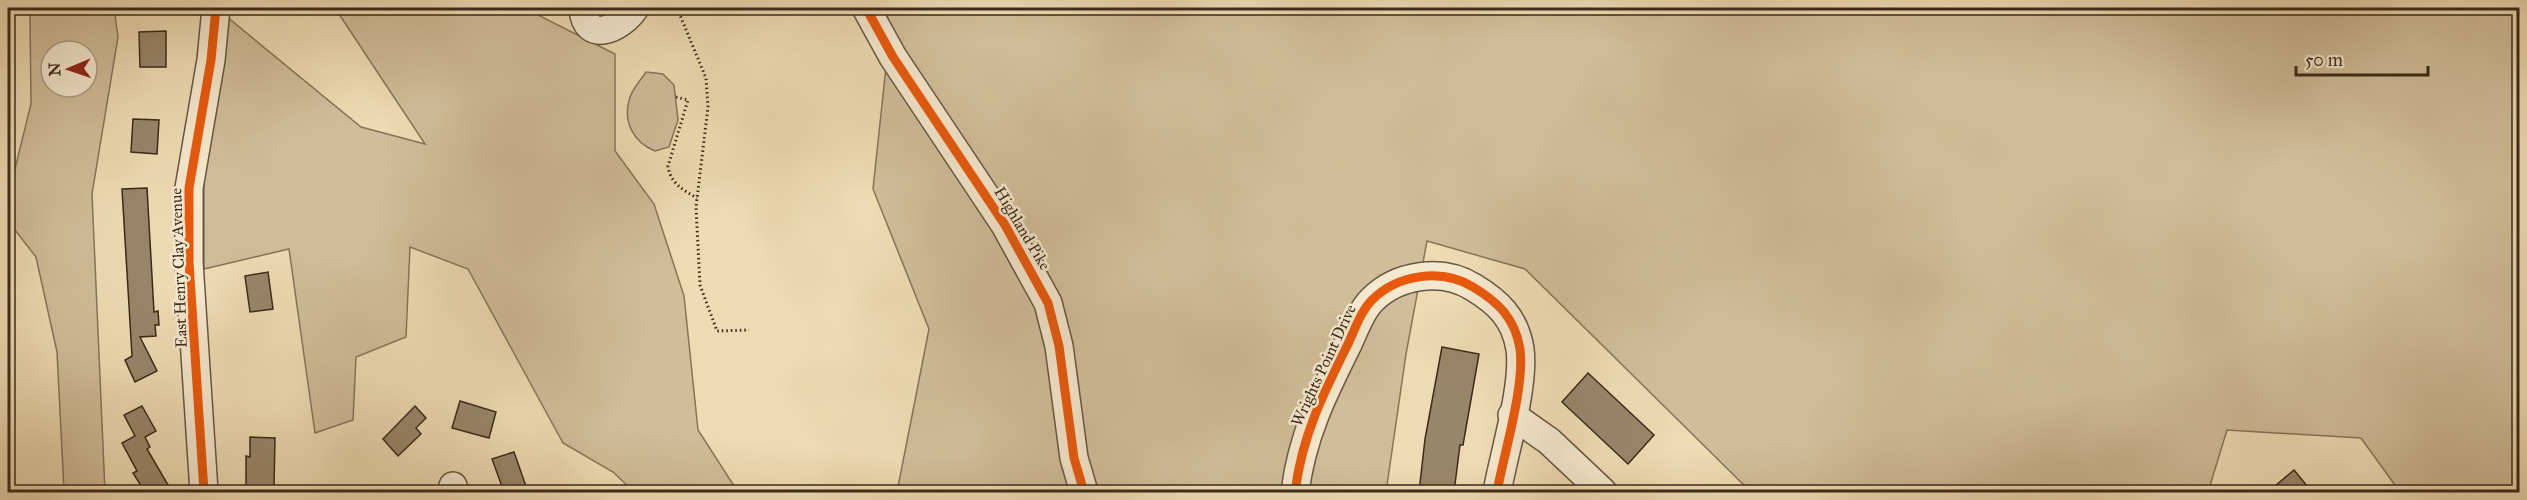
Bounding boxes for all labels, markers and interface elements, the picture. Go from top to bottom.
north arrow [39,39,99,99]
scale bar [2296,39,2428,77]
text: 50 m [2305,49,2343,71]
text: N [45,62,64,77]
street label: Highland Pike [990,183,1055,274]
street label: East Henry Clay Avenue [166,187,191,348]
street label: Wrights Point Drive [1287,301,1361,430]

